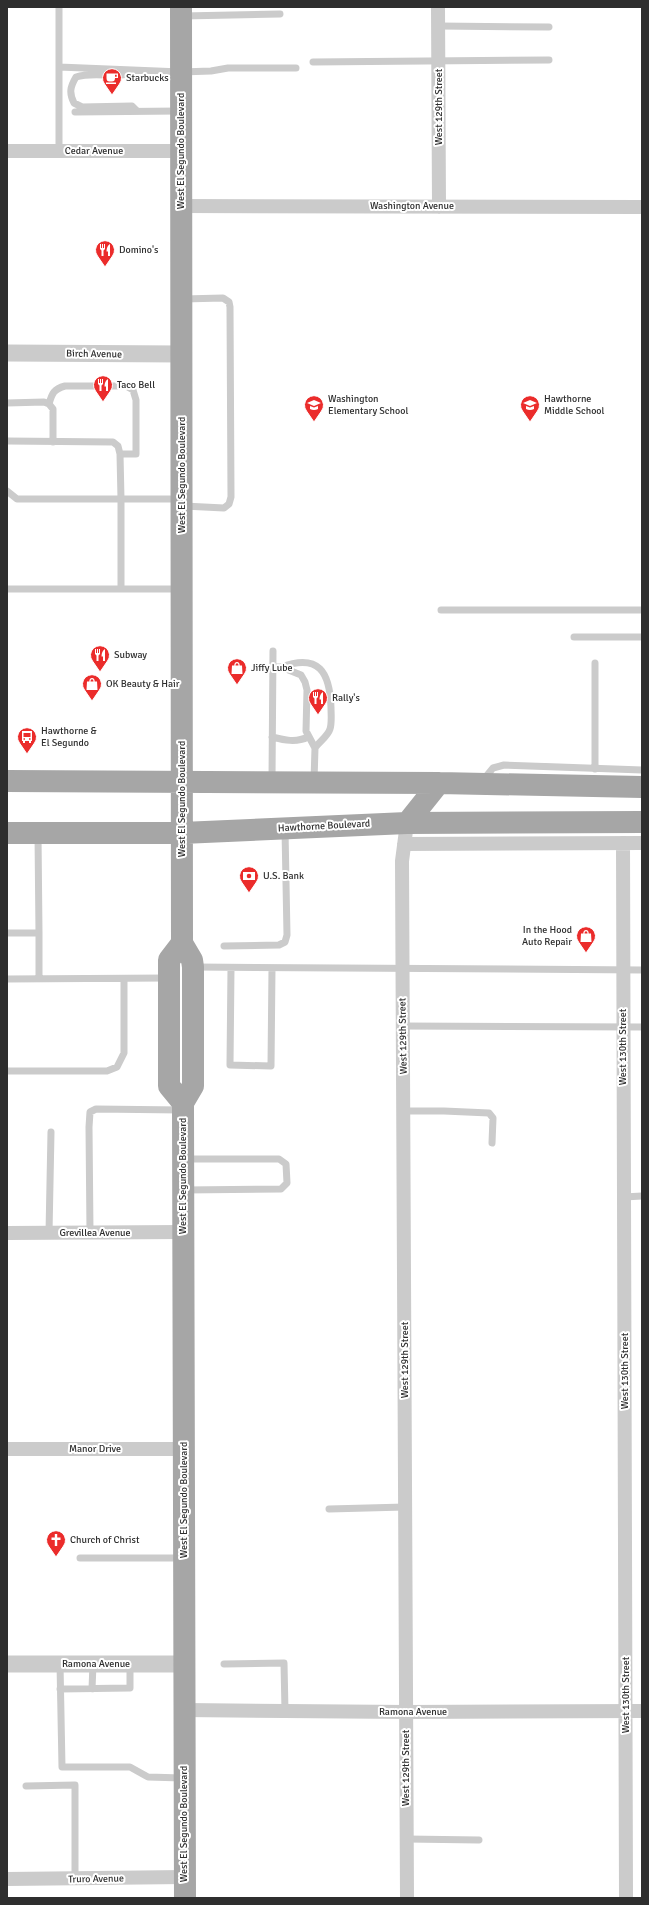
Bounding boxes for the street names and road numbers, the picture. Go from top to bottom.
street label: West 129th Street [433,68,445,145]
street label: West El Segundo Boulevard [175,93,187,209]
street label: Cedar Avenue [65,145,123,157]
street label: Washington Avenue [370,200,454,212]
street label: Birch Avenue [66,348,122,360]
street label: West El Segundo Boulevard [176,417,188,533]
street label: West El Segundo Boulevard [176,741,188,857]
street label: Hawthorne Boulevard [277,818,371,834]
street label: West 129th Street [396,997,410,1074]
street label: West 130th Street [617,1008,629,1085]
street label: West El Segundo Boulevard [177,1118,189,1234]
street label: Grevillea Avenue [59,1227,131,1239]
street label: West 129th Street [399,1321,411,1398]
street label: West 130th Street [619,1332,631,1409]
street label: West El Segundo Boulevard [178,1442,190,1558]
street label: Manor Drive [69,1443,121,1455]
street label: West 130th Street [620,1656,632,1733]
street label: Ramona Avenue [62,1658,130,1670]
street label: Ramona Avenue [379,1706,447,1718]
street label: West 129th Street [400,1729,412,1806]
street label: West El Segundo Boulevard [178,1766,190,1882]
street label: Truro Avenue [68,1873,124,1885]

